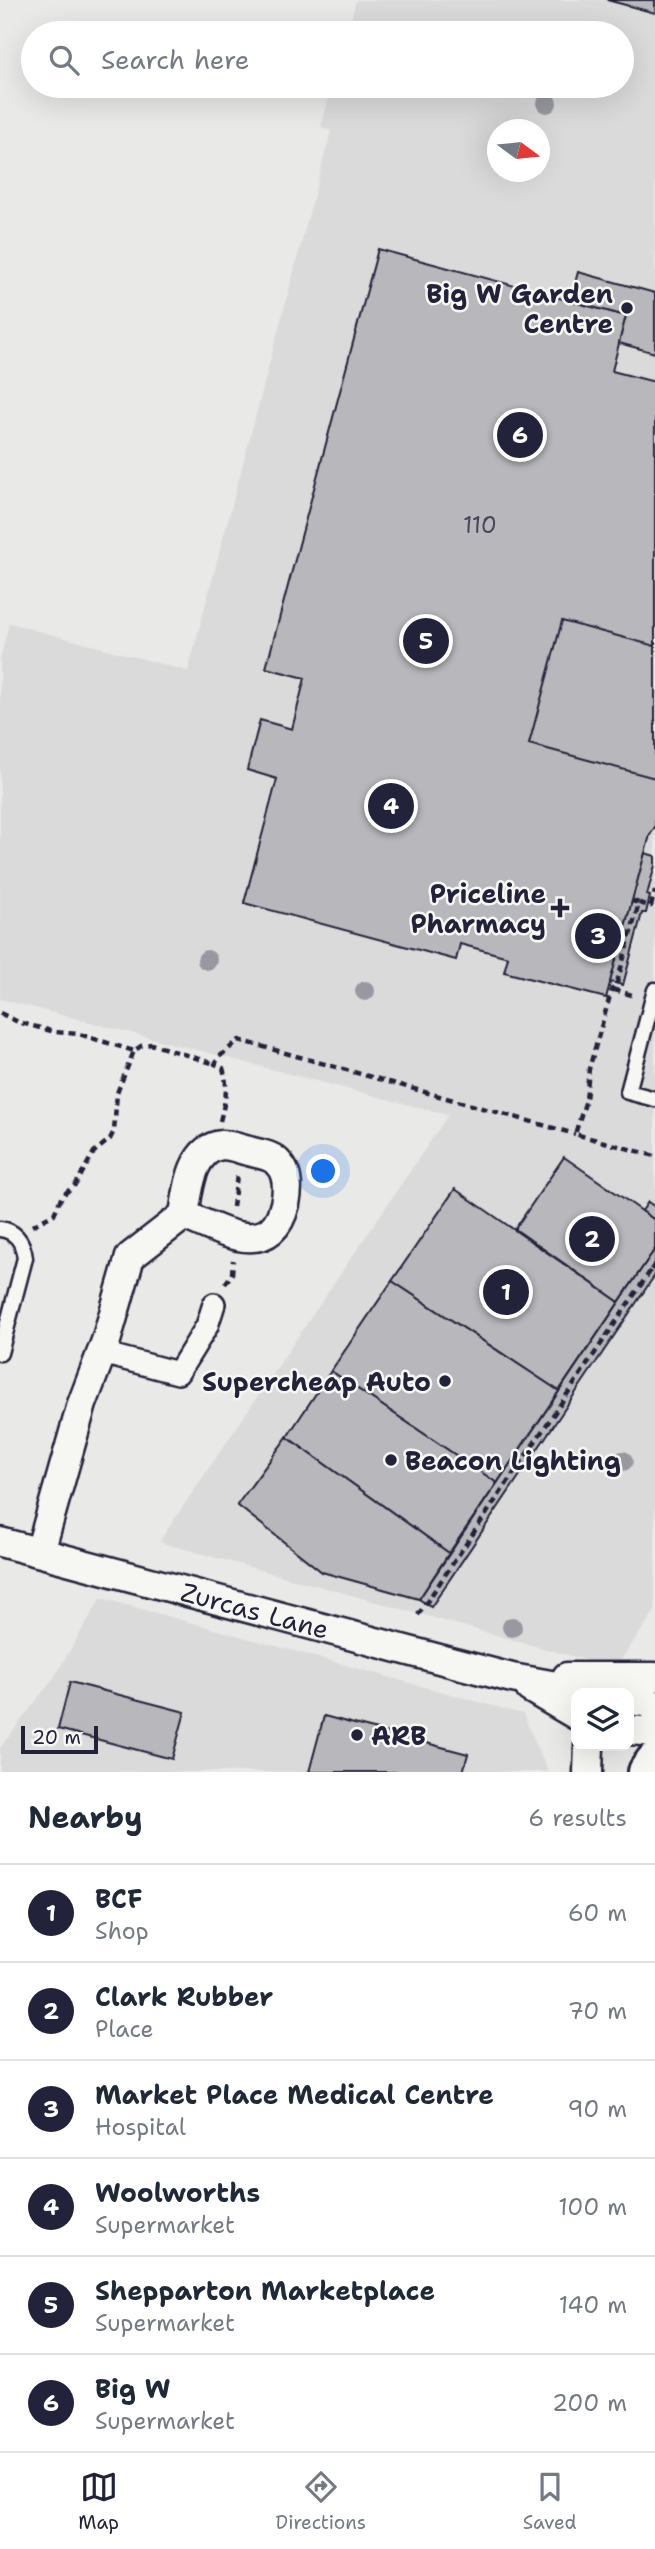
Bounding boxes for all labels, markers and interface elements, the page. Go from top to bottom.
search box [21,21,634,98]
icon: search [45,41,83,79]
text: Search here [101,42,250,77]
north arrow [487,119,550,182]
place label: Big W Garden Centre [426,276,613,341]
marker: Big W Garden Centre [619,300,635,316]
pin: 6 [497,409,543,461]
house number: 110 [463,510,497,540]
pin: 5 [403,615,449,667]
pin: 4 [368,780,414,832]
place label: Priceline Pharmacy [411,876,546,941]
marker: Priceline Pharmacy [552,900,568,916]
pin: 3 [575,910,621,962]
your location [306,1154,340,1188]
pin: 2 [569,1213,615,1265]
pin: 1 [483,1266,529,1318]
place label: Supercheap Auto [202,1364,431,1399]
marker: Supercheap Auto [437,1373,453,1389]
place label: Beacon Lighting [405,1443,621,1478]
marker: Beacon Lighting [383,1452,399,1468]
street label: Zurcas Lane [177,1574,333,1646]
map controls [571,1688,634,1751]
button: layers [571,1688,634,1751]
place label: ARB [371,1718,426,1753]
scale bar [21,1723,98,1755]
text: 20 m [32,1725,81,1750]
marker: ARB [349,1727,365,1743]
text: Nearby [28,1797,143,1838]
text: 6 results [528,1803,627,1833]
text: BCF [95,1881,142,1916]
text: 1 [46,1898,56,1928]
text: 60 m [568,1898,627,1928]
text: Shop [95,1916,149,1946]
text: Clark Rubber [95,1979,273,2014]
text: 2 [43,1996,59,2026]
text: 70 m [568,1996,627,2026]
text: Place [95,2014,154,2044]
text: Market Place Medical Centre [95,2077,494,2112]
text: 3 [43,2094,59,2124]
text: 90 m [567,2094,627,2124]
text: Hospital [95,2112,186,2142]
text: Woolworths [95,2175,260,2210]
text: 4 [43,2192,59,2222]
text: 100 m [558,2192,627,2222]
text: Supermarket [95,2210,235,2240]
text: Shepparton Marketplace [95,2273,435,2308]
text: 5 [44,2290,58,2320]
text: 140 m [559,2290,627,2320]
text: Supermarket [95,2308,235,2338]
text: Big W [95,2371,171,2406]
text: 6 [43,2388,59,2418]
text: 200 m [552,2388,627,2418]
text: Supermarket [95,2406,235,2436]
tab: Map [78,2468,119,2535]
tab: Directions [276,2468,366,2535]
tab: Saved [523,2468,577,2535]

